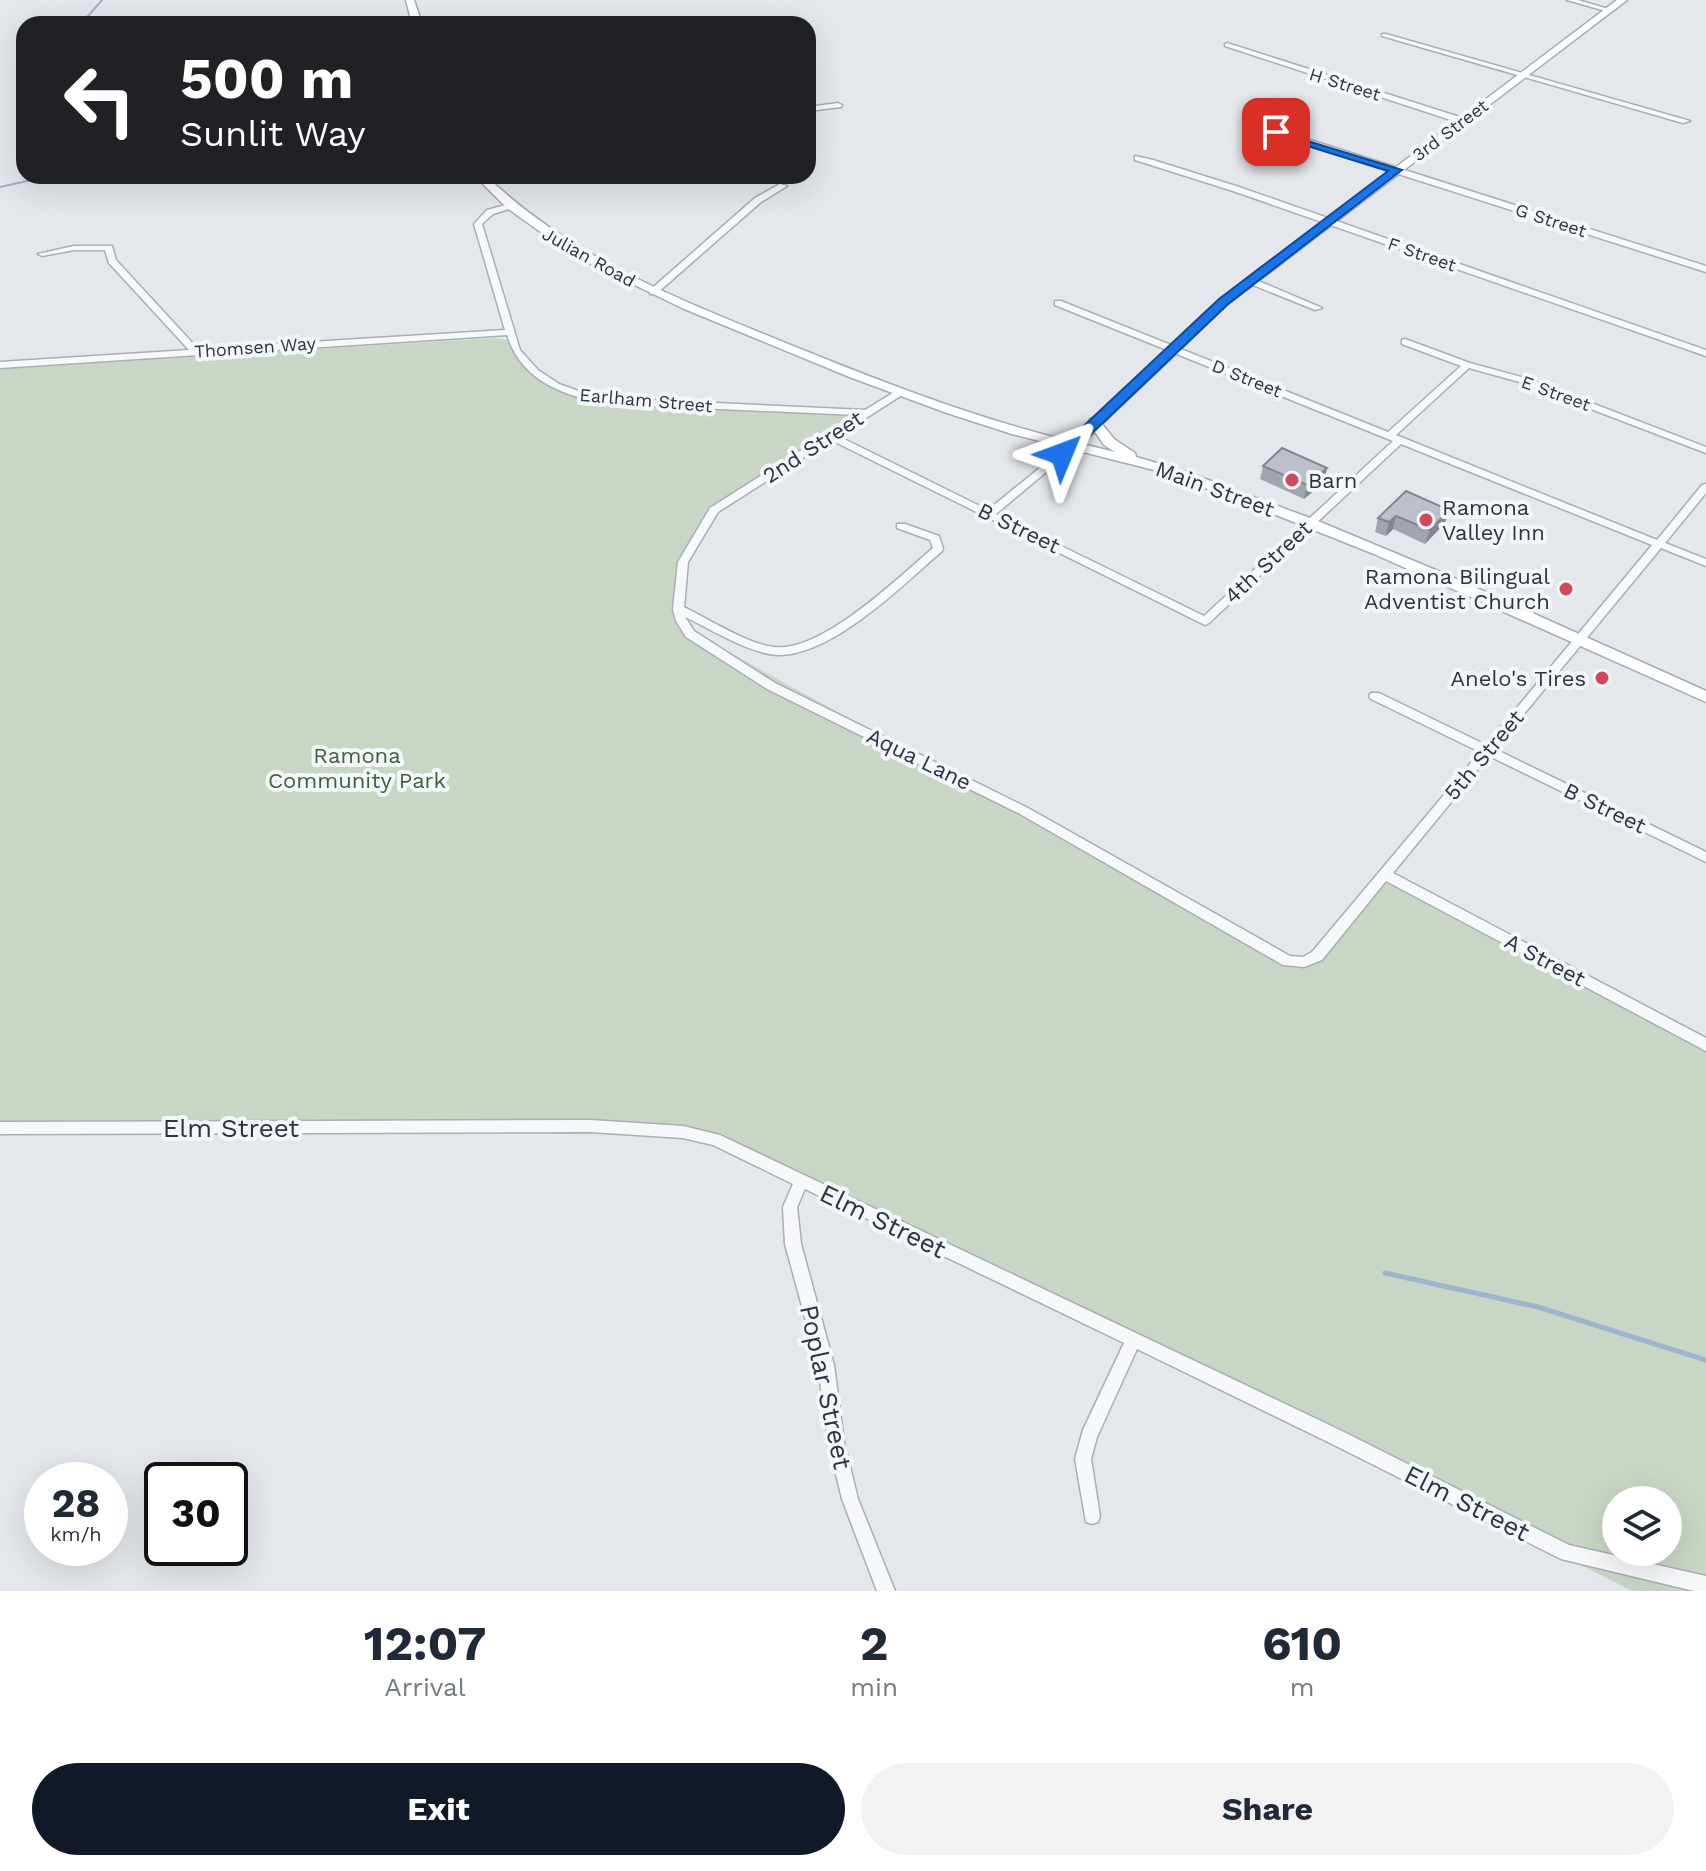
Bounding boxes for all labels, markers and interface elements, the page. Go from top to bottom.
text: 500 m [180,46,354,112]
icon: left [48,48,152,152]
street label: H Street [1307,63,1384,105]
street label: 3rd Street [1408,95,1492,165]
pin [1242,98,1310,166]
icon: arrive [1254,110,1298,154]
text: Sunlit Way [180,113,366,155]
street label: G Street [1513,199,1590,241]
street label: Julian Road [539,223,639,291]
street label: F Street [1385,233,1459,276]
street label: Thomsen Way [193,332,317,362]
street label: D Street [1209,355,1285,402]
street label: E Street [1519,371,1594,415]
street label: Earlham Street [579,384,714,416]
street label: 2nd Street [758,405,868,489]
position arrow [1020,412,1104,496]
street label: Main Street [1152,456,1278,522]
place label: Barn [1308,468,1357,493]
marker: Barn [1283,471,1301,489]
place label: Ramona Valley Inn [1442,495,1545,545]
street label: B Street [974,497,1064,559]
marker: Ramona Valley Inn [1417,511,1435,529]
street label: 4th Street [1219,515,1317,609]
place label: Ramona Bilingual Adventist Church [1364,564,1550,614]
marker: Ramona Bilingual Adventist Church [1557,580,1575,598]
place label: Anelo's Tires [1451,666,1586,691]
marker: Anelo's Tires [1593,669,1611,687]
street label: 5th Street [1439,705,1529,805]
street label: Aqua Lane [863,723,975,795]
park label: Ramona Community Park [268,743,446,793]
street label: B Street [1560,777,1650,839]
street label: A Street [1501,928,1589,992]
street label: Elm Street [163,1113,299,1143]
street label: Elm Street [815,1178,951,1264]
street label: Poplar Street [794,1302,858,1472]
street label: Elm Street [1399,1459,1535,1547]
speed limit sign: 30 [144,1462,248,1566]
text: 28 [52,1480,100,1527]
map controls [1602,1486,1682,1566]
button: layers [1602,1486,1682,1566]
text: km/h [50,1522,102,1546]
text: 12:07 [364,1615,486,1672]
text: 2 [860,1615,888,1672]
text: 610 [1262,1615,1342,1672]
text: Arrival [385,1672,466,1702]
text: min [850,1672,898,1702]
text: m [1290,1672,1314,1702]
button: Exit [32,1763,845,1855]
button: Share [861,1763,1674,1855]

